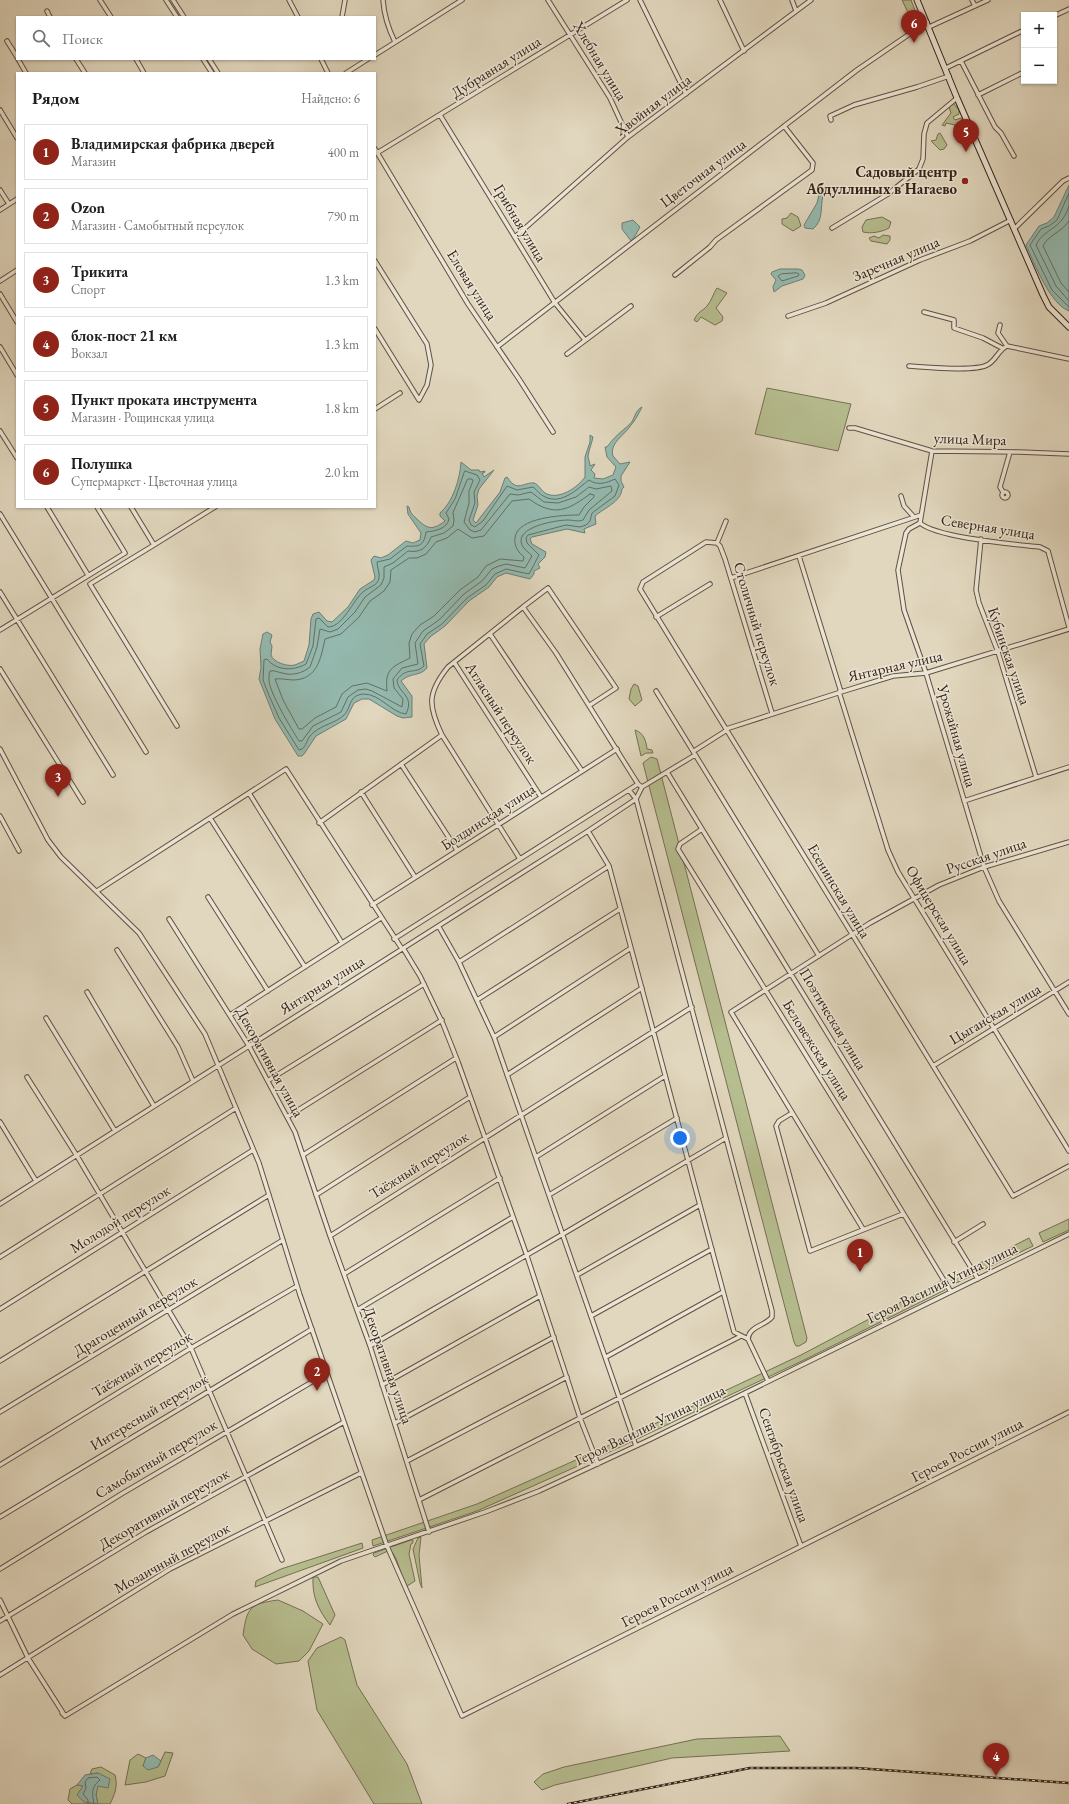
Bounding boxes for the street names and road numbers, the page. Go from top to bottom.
street label: Хлебная улица [569,17,632,104]
street label: Дубравная улица [447,31,544,102]
street label: Хвойная улица [610,70,695,140]
street label: Цветочная улица [656,134,749,211]
street label: Грибная улица [490,180,551,265]
street label: Заречная улица [850,232,942,285]
street label: Еловая улица [443,246,502,324]
street label: улица Мира [933,428,1007,449]
street label: Северная улица [940,510,1037,543]
street label: Столичный переулок [730,560,785,688]
street label: Кубинская улица [984,604,1035,707]
street label: Янтарная улица [845,645,944,686]
street label: Атласный переулок [461,657,541,767]
street label: Урожайная улица [933,681,981,789]
street label: Болдинская улица [437,779,539,854]
street label: Русская улица [943,833,1029,878]
street label: Есенинская улица [804,840,875,941]
street label: Офицерская улица [902,861,977,968]
street label: Янтарная улица [275,951,368,1019]
street label: Поэтическая улица [795,964,871,1073]
street label: Цыганская улица [945,979,1044,1048]
street label: Беловежская улица [779,996,856,1104]
street label: Декоративная улица [232,1003,309,1120]
street label: Таёжный переулок [366,1126,472,1203]
street label: Молодой переулок [66,1180,173,1257]
street label: Героя Василия Утина улица [863,1238,1020,1327]
street label: Драгоценный переулок [69,1271,200,1360]
street label: Декоративная улица [359,1304,418,1426]
street label: Таёжный переулок [88,1326,195,1401]
street label: Интересный переулок [86,1369,211,1454]
street label: Героя Василия Утина улица [571,1380,728,1469]
street label: Сентябрьская улица [755,1405,814,1525]
street label: Героев России улица [908,1413,1026,1486]
street label: Самобытный переулок [91,1415,220,1502]
street label: Декоративный переулок [95,1463,232,1554]
street label: Мозаичный переулок [110,1518,233,1597]
street label: Героев России улица [618,1558,736,1631]

